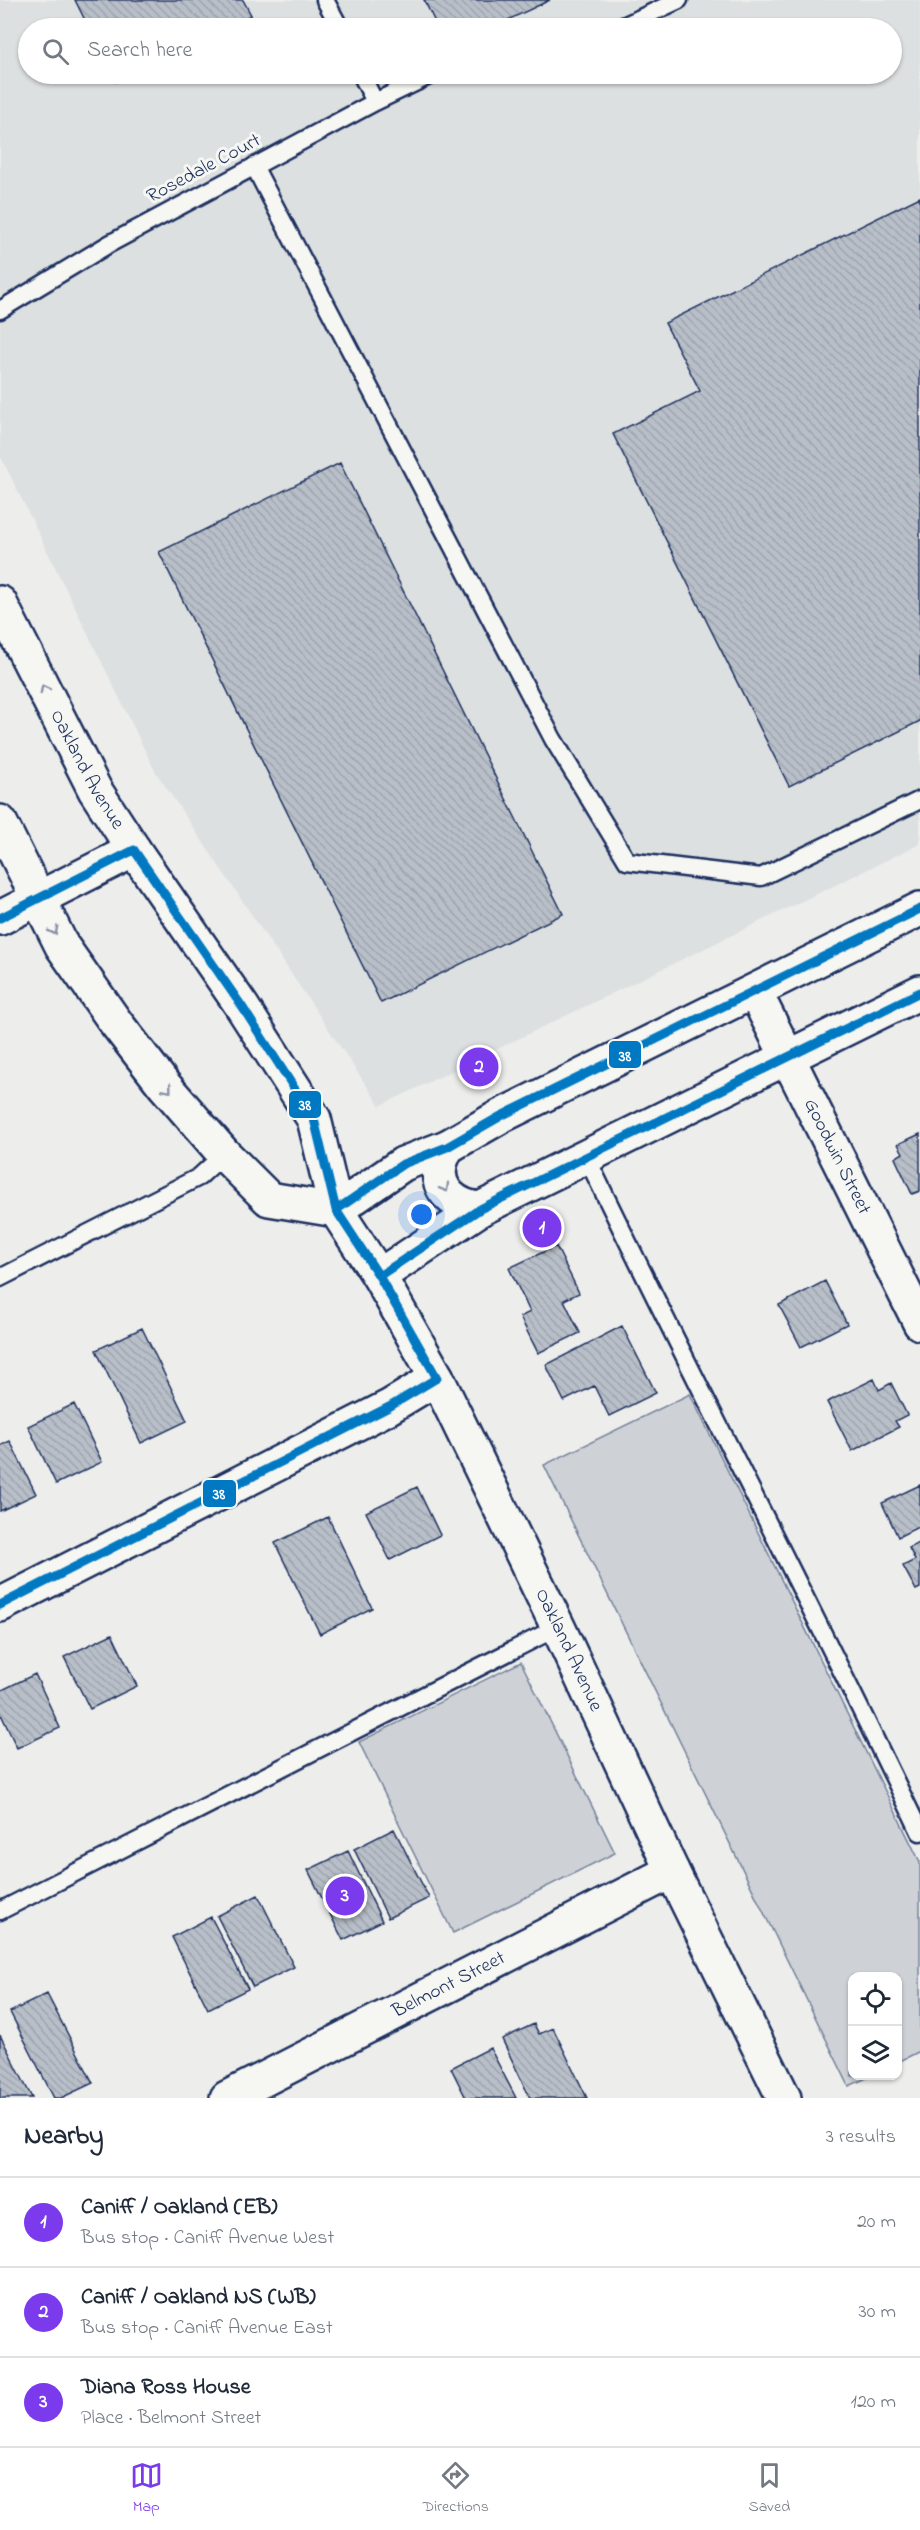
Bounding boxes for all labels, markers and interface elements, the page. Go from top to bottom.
search box [18,18,902,84]
icon: search [39,35,72,68]
text: Search here [87,35,192,67]
street label: Rosedale Court [142,127,267,211]
one-way arrow [40,685,51,696]
street label: Oakland Avenue [42,705,132,835]
one-way arrow [47,924,59,935]
line badge: 38 [608,1040,642,1069]
pin: 2 [460,1044,498,1090]
text: 38 [618,1045,631,1069]
one-way arrow [160,1082,171,1093]
line badge: 38 [288,1090,322,1119]
text: 38 [298,1094,311,1118]
street label: Goodwin Street [796,1094,878,1220]
one-way arrow [438,1181,449,1192]
your location [407,1200,436,1229]
pin: 1 [522,1206,562,1250]
line badge: 38 [202,1479,237,1508]
text: 38 [212,1483,225,1507]
street label: Oakland Avenue [527,1584,610,1716]
pin: 3 [326,1874,364,1918]
street label: Belmont Street [386,1944,511,2026]
map controls [848,1972,902,2080]
button: locate [848,1972,902,2026]
button: layers [848,2026,902,2080]
text: Nearby [24,2118,103,2156]
text: 3 results [826,2123,896,2152]
text: Caniff / Oakland (EB) [81,2192,277,2224]
text: 1 [40,2208,47,2237]
text: 20 m [857,2208,896,2237]
text: Bus stop · Caniff Avenue West [81,2224,334,2253]
text: Caniff / Oakland NS (WB) [81,2282,316,2314]
text: 2 [39,2298,48,2327]
text: 30 m [859,2298,896,2327]
text: Bus stop · Caniff Avenue East [81,2314,333,2343]
text: Diana Ross House [81,2372,251,2404]
text: 3 [39,2388,48,2417]
text: 120 m [851,2388,896,2417]
text: Place · Belmont Street [81,2404,261,2433]
tab: Map [130,2459,163,2519]
tab: Directions [422,2459,489,2519]
tab: Saved [748,2459,790,2519]

